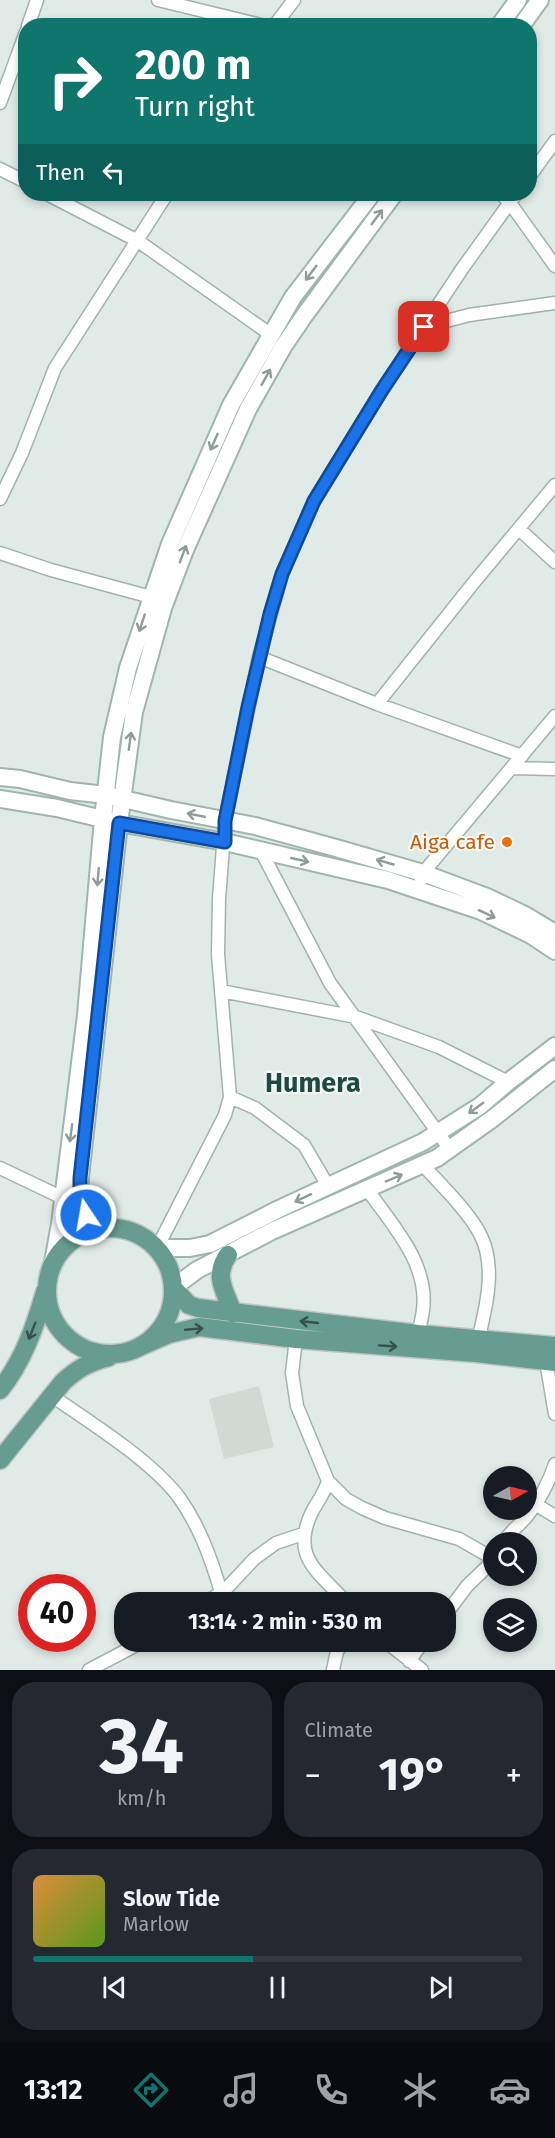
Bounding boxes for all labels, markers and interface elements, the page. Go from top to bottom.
text: 200 m [135,40,251,90]
icon: right [36,42,114,120]
text: Turn right [135,91,255,123]
icon: left [97,156,130,189]
text: Then [36,159,85,186]
one-way arrow [370,209,383,225]
one-way arrow [304,265,317,281]
pin [398,301,449,352]
icon: arrive [407,310,440,343]
one-way arrow [260,369,272,386]
one-way arrow [208,433,219,451]
one-way arrow [179,545,190,563]
one-way arrow [136,613,147,632]
one-way arrow [125,731,136,751]
one-way arrow [187,809,207,820]
place label: Aiga cafe [410,829,495,855]
marker: Aiga cafe [500,835,514,849]
one-way arrow [290,855,309,866]
one-way arrow [376,856,395,867]
one-way arrow [92,866,103,886]
one-way arrow [477,909,495,921]
district label: Humera [265,1067,361,1099]
one-way arrow [468,1102,484,1114]
one-way arrow [65,1123,76,1143]
one-way arrow [384,1171,402,1183]
position arrow [54,1183,118,1247]
one-way arrow [295,1192,313,1204]
one-way arrow [299,1316,319,1327]
one-way arrow [26,1322,37,1340]
one-way arrow [184,1323,204,1334]
one-way arrow [378,1341,398,1352]
north arrow [483,1466,537,1520]
map controls [483,1466,537,1652]
button: search [483,1532,537,1586]
speed limit sign: 40 [18,1574,96,1652]
button: layers [483,1598,537,1652]
text: 13:14 · 2 min · 530 m [188,1608,382,1635]
text: 34 [100,1700,184,1794]
text: Climate [305,1718,373,1742]
text: 19° [379,1748,448,1802]
text: − [305,1756,321,1796]
text: + [506,1756,522,1796]
text: km/h [117,1786,167,1810]
text: Slow Tide [123,1885,220,1912]
text: Marlow [123,1912,189,1936]
icon: previous [98,1971,131,2004]
icon: pause [261,1971,294,2004]
icon: next [424,1971,457,2004]
icon: directions [130,2069,172,2111]
icon: music [220,2069,262,2111]
icon: phone [310,2069,352,2111]
icon: climate [399,2069,441,2111]
icon: car [489,2069,531,2111]
text: 13:12 [24,2074,82,2106]

